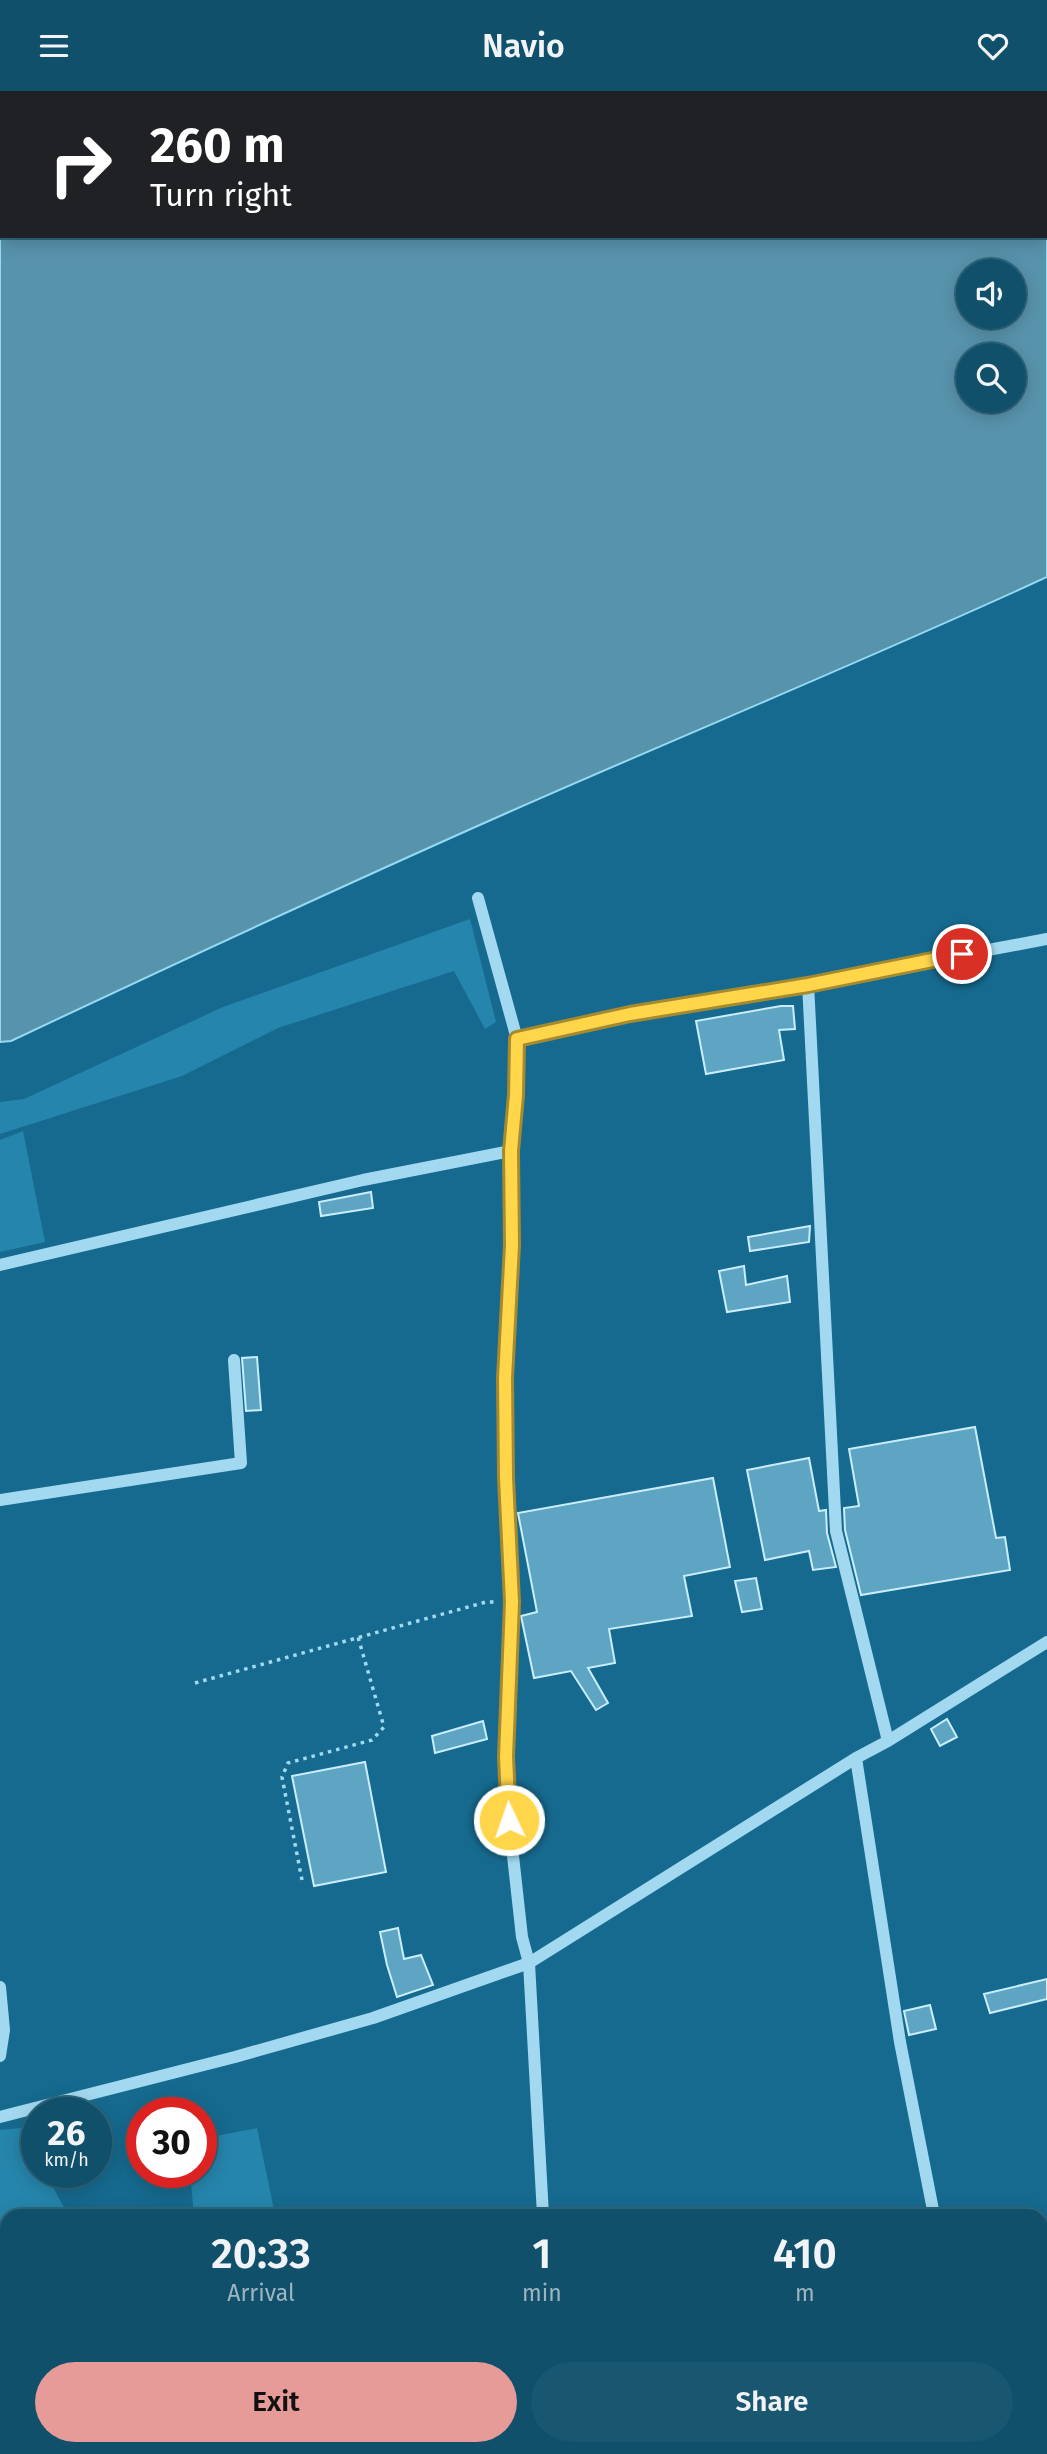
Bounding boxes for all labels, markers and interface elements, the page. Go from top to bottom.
icon: menu [35,27,73,65]
text: Navio [482,27,565,65]
icon: heart [974,27,1012,65]
text: 260 m [150,116,285,175]
icon: right [35,119,126,210]
text: Turn right [150,176,292,214]
map controls [956,259,1026,413]
button: sound [956,259,1026,329]
button: search [956,343,1026,413]
pin [932,924,992,984]
icon: arrive [943,935,981,973]
position arrow [472,1783,546,1857]
speed limit sign: 30 [126,2097,217,2188]
text: 26 [48,2112,85,2154]
text: km/h [44,2149,89,2171]
text: 20:33 [211,2229,311,2279]
text: 1 [532,2229,551,2279]
text: 410 [773,2229,837,2279]
text: Arrival [227,2279,295,2307]
text: min [522,2279,562,2307]
text: m [795,2279,815,2307]
button: Exit [35,2362,517,2442]
button: Share [531,2362,1013,2442]

